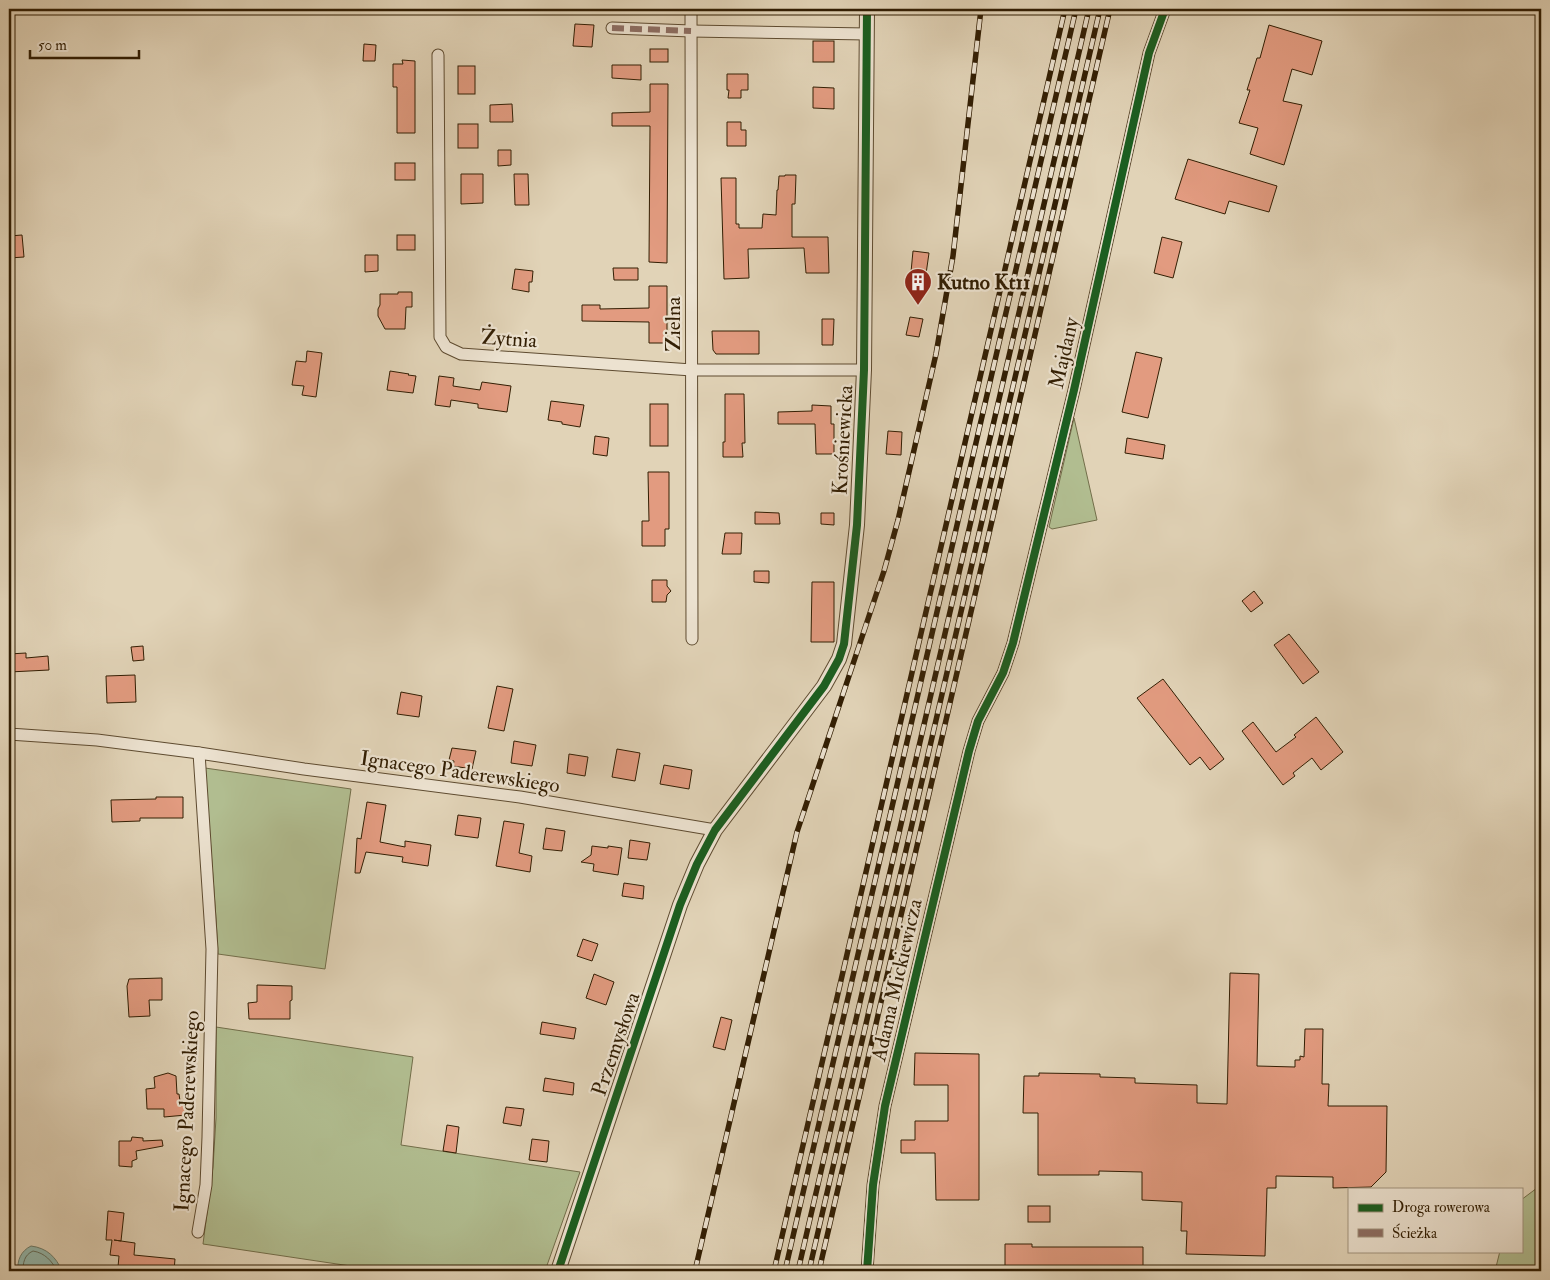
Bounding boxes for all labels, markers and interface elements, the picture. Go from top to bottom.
scale bar [30,28,139,60]
text: 50 m [38,36,67,55]
building icon: Kutno Kt11 [903,267,933,306]
place label: Kutno Kt11 [937,269,1030,296]
street label: Zielna [660,296,687,351]
street label: Majdany [1043,314,1085,391]
street label: Żytnia [480,324,538,354]
street label: Krośniewicka [827,384,859,496]
street label: Ignacego Paderewskiego [358,745,562,799]
street label: Adama Mickiewicza [865,896,929,1065]
street label: Przemysłowa [586,988,646,1099]
street label: Ignacego Paderewskiego [168,1010,206,1212]
legend [1348,1188,1522,1252]
text: Droga rowerowa [1392,1198,1491,1217]
text: Ścieżka [1392,1223,1438,1243]

